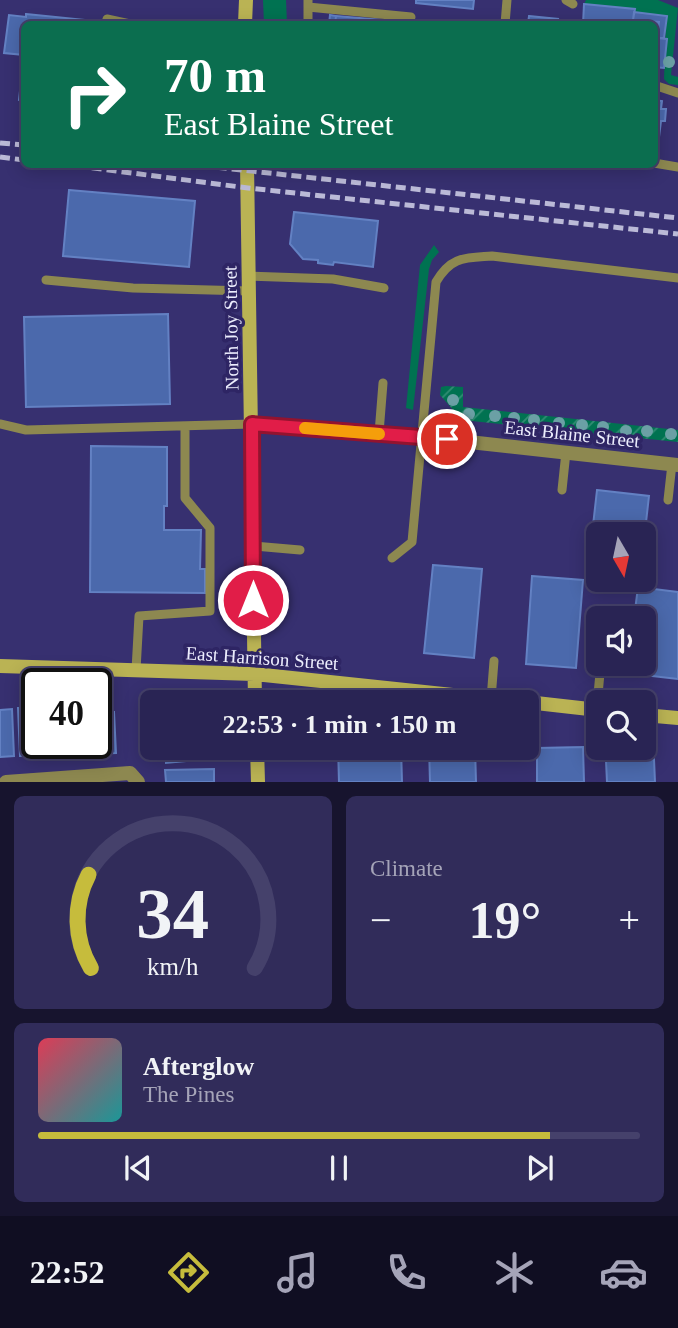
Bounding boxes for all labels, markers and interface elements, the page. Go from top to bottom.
text: 70 m [164,48,266,103]
icon: right [49,49,140,140]
text: East Blaine Street [164,106,393,142]
street label: North Joy Street [219,265,243,390]
pin [417,409,477,469]
street label: East Blaine Street [503,416,641,452]
icon: arrive [428,420,466,458]
north arrow [586,522,656,592]
map controls [586,522,656,760]
position arrow [216,563,290,637]
button: sound [586,606,656,676]
street label: East Harrison Street [185,642,340,674]
speed limit sign: 40 [21,668,112,759]
button: search [586,690,656,760]
text: 22:53 · 1 min · 150 m [223,710,457,739]
text: Climate [370,856,443,881]
text: 34 [137,874,209,955]
text: 19° [469,892,541,949]
text: − [370,899,391,941]
text: + [619,899,640,941]
text: km/h [147,953,199,980]
text: Afterglow [143,1052,254,1081]
text: The Pines [143,1082,234,1107]
icon: previous [119,1149,157,1187]
icon: pause [320,1149,358,1187]
icon: next [521,1149,559,1187]
icon: directions [164,1248,213,1297]
icon: music [273,1248,322,1297]
icon: phone [382,1248,431,1297]
icon: climate [490,1248,539,1297]
icon: car [599,1248,648,1297]
text: 22:52 [30,1254,105,1290]

